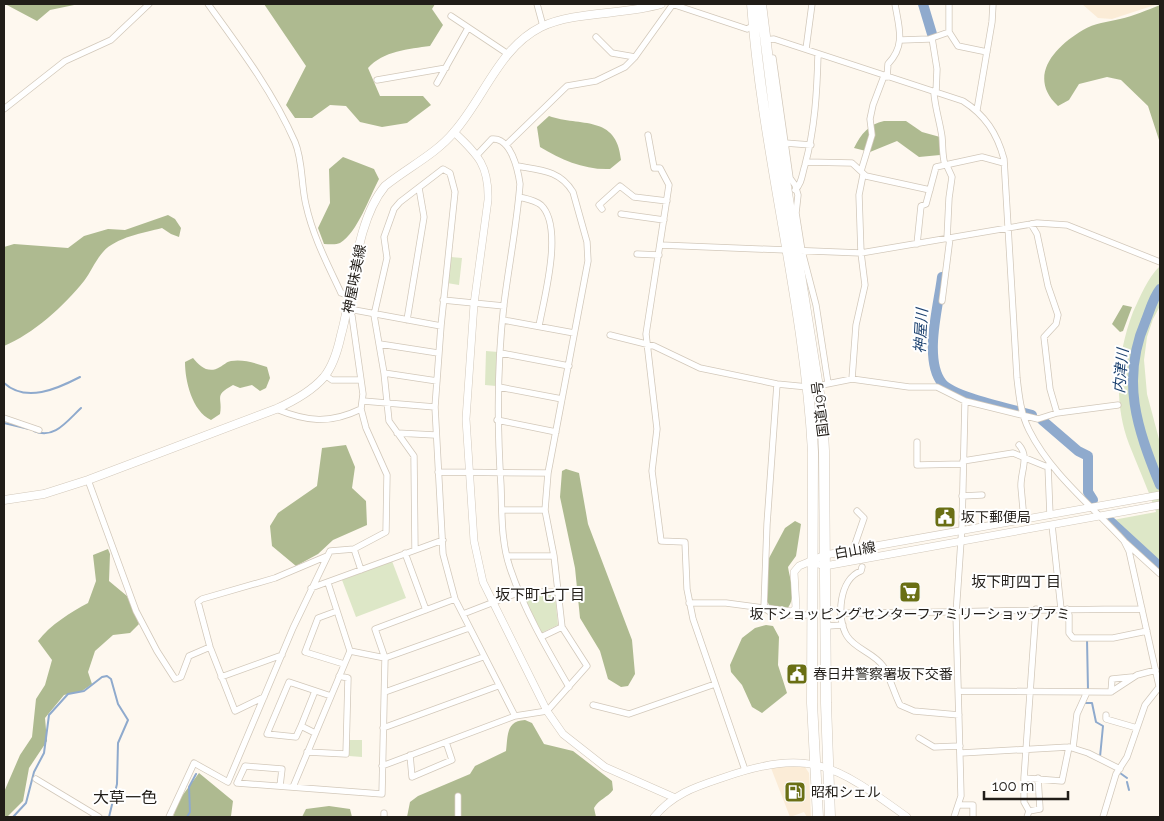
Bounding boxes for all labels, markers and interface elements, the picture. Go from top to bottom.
street label: 神屋味美線 [339,243,369,315]
water label: 神屋川 [911,306,931,354]
water label: 内津川 [1110,346,1132,394]
street label: 国道19号 [809,380,831,438]
public building icon: 坂下郵便局 [933,505,957,529]
place label: 坂下郵便局 [961,509,1031,525]
street label: 白山線 [833,538,877,562]
district label: 坂下町四丁目 [971,573,1061,591]
supermarket icon: 坂下ショッピングセンターファミリーショップアミ [898,580,922,604]
district label: 坂下町七丁目 [495,586,585,604]
place label: 坂下ショッピングセンターファミリーショップアミ [750,606,1070,622]
public building icon: 春日井警察署坂下交番 [785,662,809,686]
place label: 春日井警察署坂下交番 [813,666,953,682]
scale bar [984,768,1068,800]
text: 100 m [992,777,1034,795]
fuel station icon: 昭和シェル [783,780,807,804]
place label: 昭和シェル [811,784,881,800]
district label: 大草一色 [93,788,157,807]

